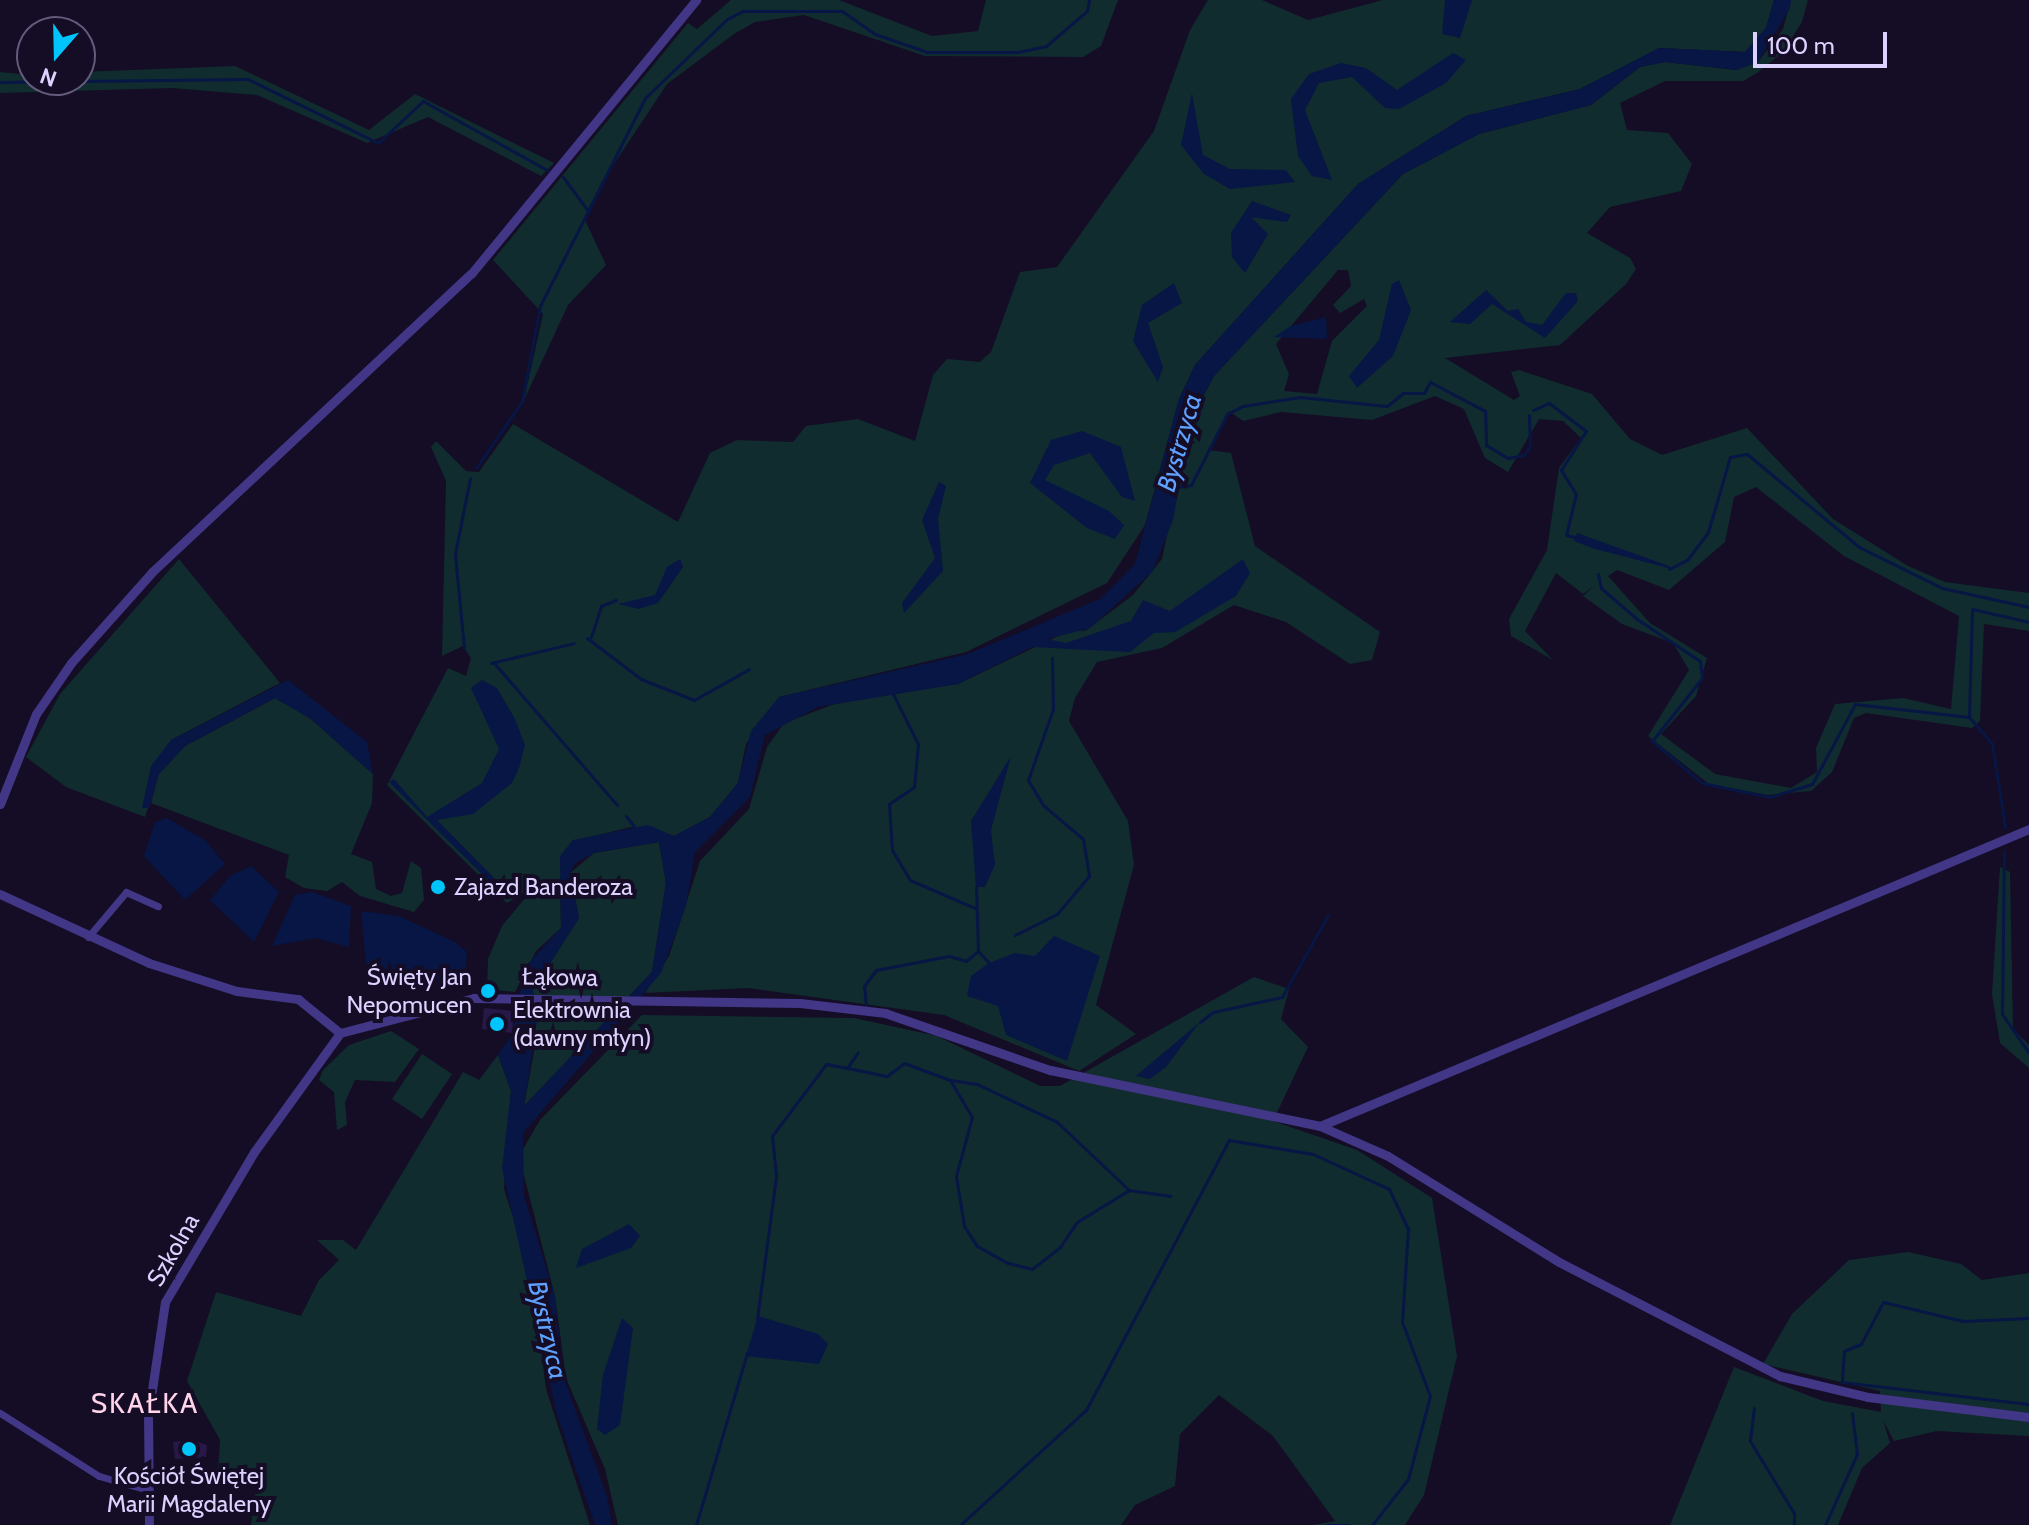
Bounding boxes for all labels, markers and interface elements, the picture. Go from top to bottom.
north arrow [16,16,96,96]
scale bar [1757,16,1891,66]
text: 100 m [1767,31,1835,60]
text: N [36,62,60,92]
water label: Bystrzyca [1151,391,1209,495]
place label: Zajazd Banderoza [454,873,633,901]
marker: Zajazd Banderoza [429,878,447,896]
street label: Łąkowa [522,962,598,992]
place label: Święty Jan Nepomucen [347,963,472,1019]
marker: Święty Jan Nepomucen [479,982,497,1000]
place label: Elektrownia (dawny młyn) [513,996,651,1052]
marker: Elektrownia (dawny młyn) [488,1015,506,1033]
street label: Szkolna [141,1209,205,1291]
water label: Bystrzyca [521,1278,573,1382]
district label: SKAŁKA [91,1386,199,1420]
marker: Kościół Świętej Marii Magdaleny [180,1440,198,1458]
place label: Kościół Świętej Marii Magdaleny [107,1462,271,1518]

